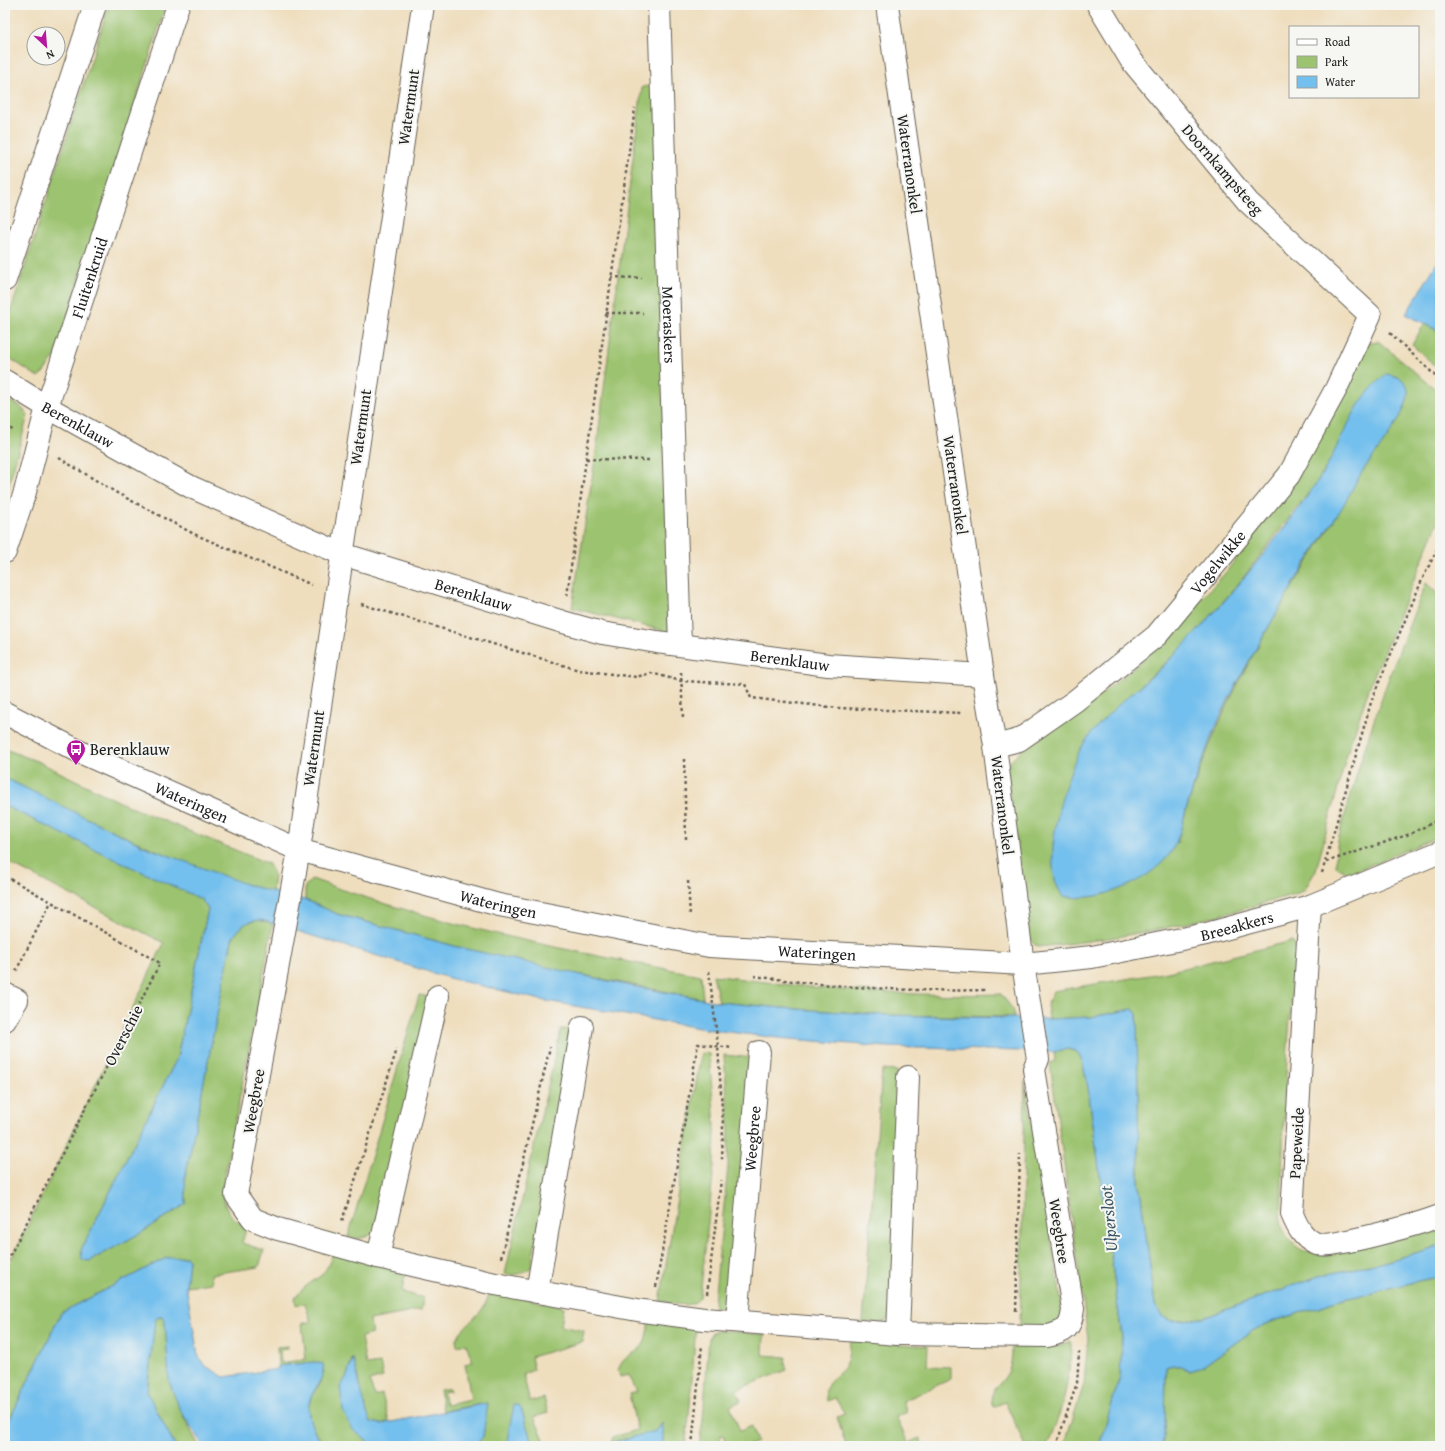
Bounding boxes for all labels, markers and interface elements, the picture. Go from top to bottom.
north arrow [26,26,66,66]
legend [1289,26,1419,98]
text: Road [1325,33,1351,50]
text: N [43,46,57,64]
text: Park [1325,53,1349,70]
street label: Watermunt [391,67,425,147]
text: Water [1325,73,1355,90]
street label: Waterranonkel [891,113,929,216]
street label: Doornkampsteeg [1177,118,1269,220]
street label: Fluitenkruid [65,234,114,321]
street label: Moeraskers [656,286,683,364]
street label: Watermunt [343,387,377,467]
street label: Berenklauw [37,394,119,454]
street label: Waterranonkel [937,434,975,537]
street label: Vogelwikke [1184,525,1251,599]
street label: Berenklauw [432,571,516,618]
street label: Berenklauw [749,643,832,677]
street label: Watermunt [296,708,330,788]
place label: Berenklauw [90,737,170,761]
bus stop icon: Berenklauw [65,738,87,766]
street label: Waterranonkel [985,754,1021,857]
street label: Wateringen [151,775,232,829]
street label: Wateringen [457,883,539,924]
street label: Breeakkers [1198,904,1276,947]
street label: Wateringen [777,938,857,966]
street label: Overschie [97,1000,149,1070]
street label: Weegbree [235,1067,271,1135]
street label: Weegbree [737,1105,767,1172]
street label: Papeweide [1282,1107,1310,1179]
water label: Ulpersloot [1093,1184,1123,1253]
street label: Weegbree [1043,1197,1077,1265]

